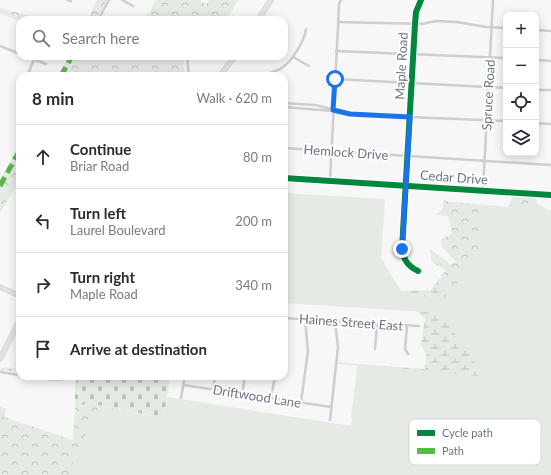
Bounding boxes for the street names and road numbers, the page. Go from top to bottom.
street label: Maple Road [391,32,411,100]
street label: Spruce Road [478,59,498,131]
street label: Hemlock Drive [303,141,389,163]
street label: Cedar Drive [420,167,489,187]
street label: Haines Street East [299,310,404,334]
street label: Driftwood Lane [212,381,302,411]

